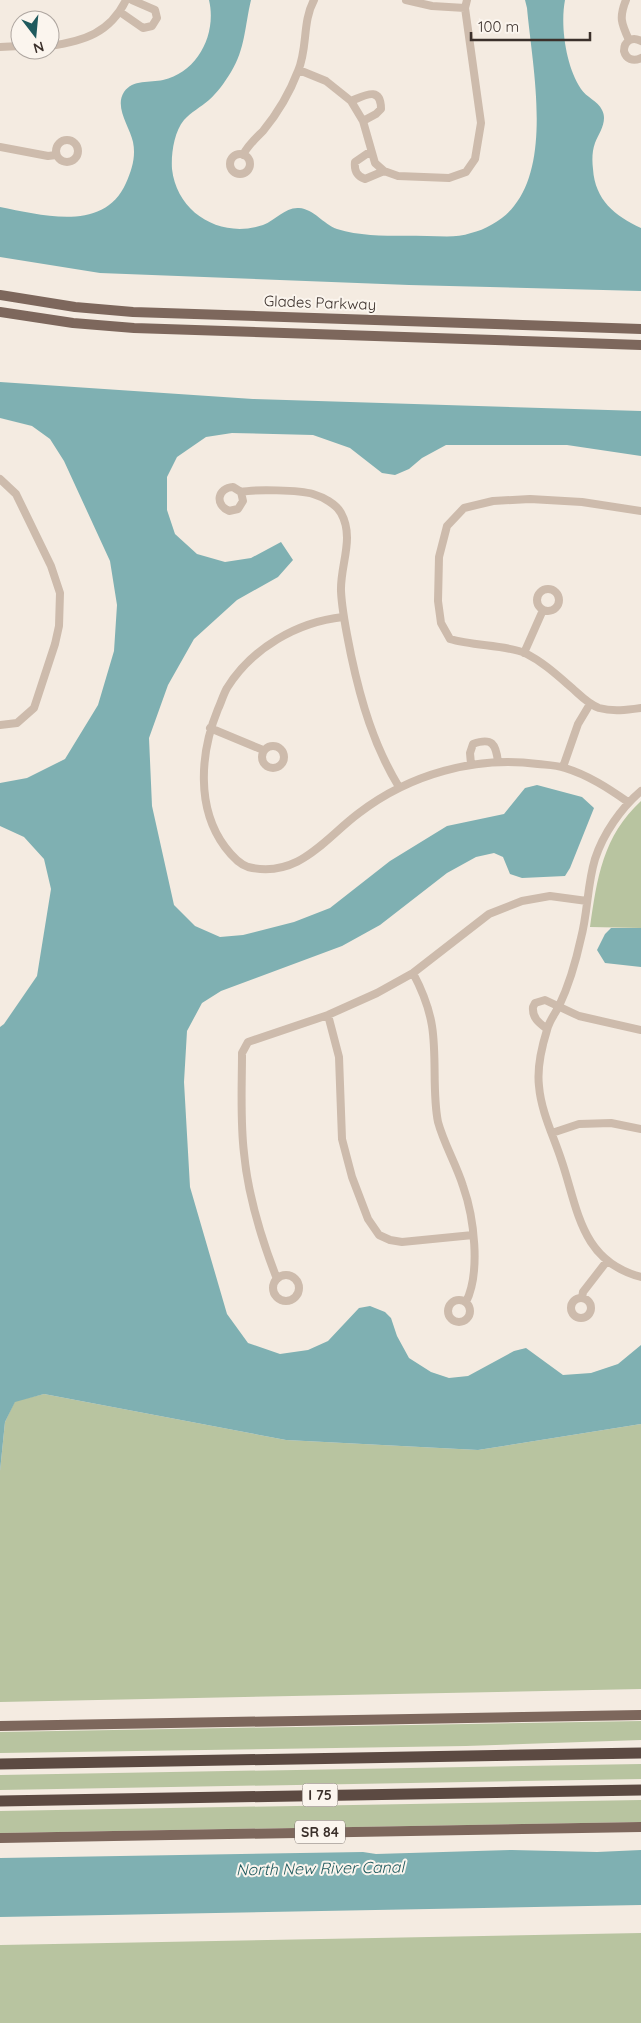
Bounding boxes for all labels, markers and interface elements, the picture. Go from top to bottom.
north arrow [10,10,60,60]
scale bar [471,10,590,42]
text: 100 m [478,17,519,36]
text: N [31,37,46,58]
street label: Glades Parkway [264,291,377,314]
road number: I 75 [302,1784,338,1806]
road number: SR 84 [295,1820,345,1844]
water label: North New River Canal [236,1856,407,1879]

